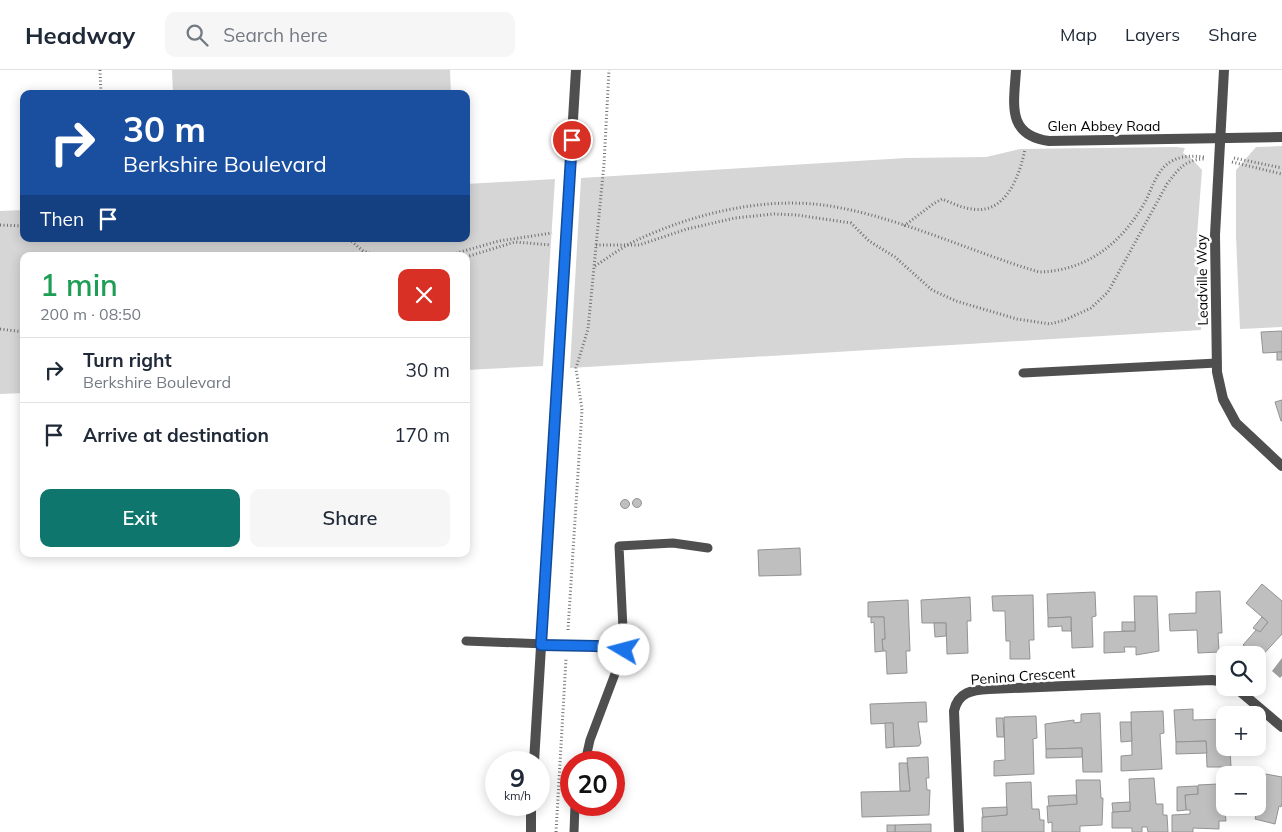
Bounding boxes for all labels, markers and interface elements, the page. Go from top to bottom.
search box [165,12,515,57]
text: Headway [25,20,135,50]
icon: search [183,21,211,49]
text: Search here [223,23,328,47]
text: Map [1060,23,1097,46]
text: Layers [1125,23,1180,46]
text: Share [1208,23,1257,46]
text: 30 m [123,107,206,151]
icon: right [40,110,105,175]
street label: Glen Abbey Road [1047,117,1161,135]
pin [551,119,593,161]
icon: arrive [558,126,586,154]
text: Berkshire Boulevard [123,150,327,178]
icon: arrive [94,205,122,233]
text: Then [40,207,84,231]
street label: Leadville Way [1192,234,1212,326]
text: 1 min [40,266,118,304]
button: close [398,269,450,321]
text: 200 m · 08:50 [40,304,141,324]
text: Turn right [83,348,172,372]
icon: right [40,356,68,384]
text: 30 m [406,358,450,382]
text: Berkshire Boulevard [83,372,231,392]
icon: arrive [40,421,68,449]
text: Arrive at destination [83,423,269,447]
text: 170 m [394,423,450,447]
button: Exit [40,489,240,547]
button: Share [250,489,450,547]
position arrow [597,623,649,675]
map controls [1216,646,1266,816]
button: search [1216,646,1266,696]
street label: Penina Crescent [970,663,1076,689]
button: + [1216,706,1266,756]
speed limit sign: 20 [560,751,625,816]
text: 9 [510,762,525,793]
button: − [1216,766,1266,816]
text: km/h [504,788,531,803]

